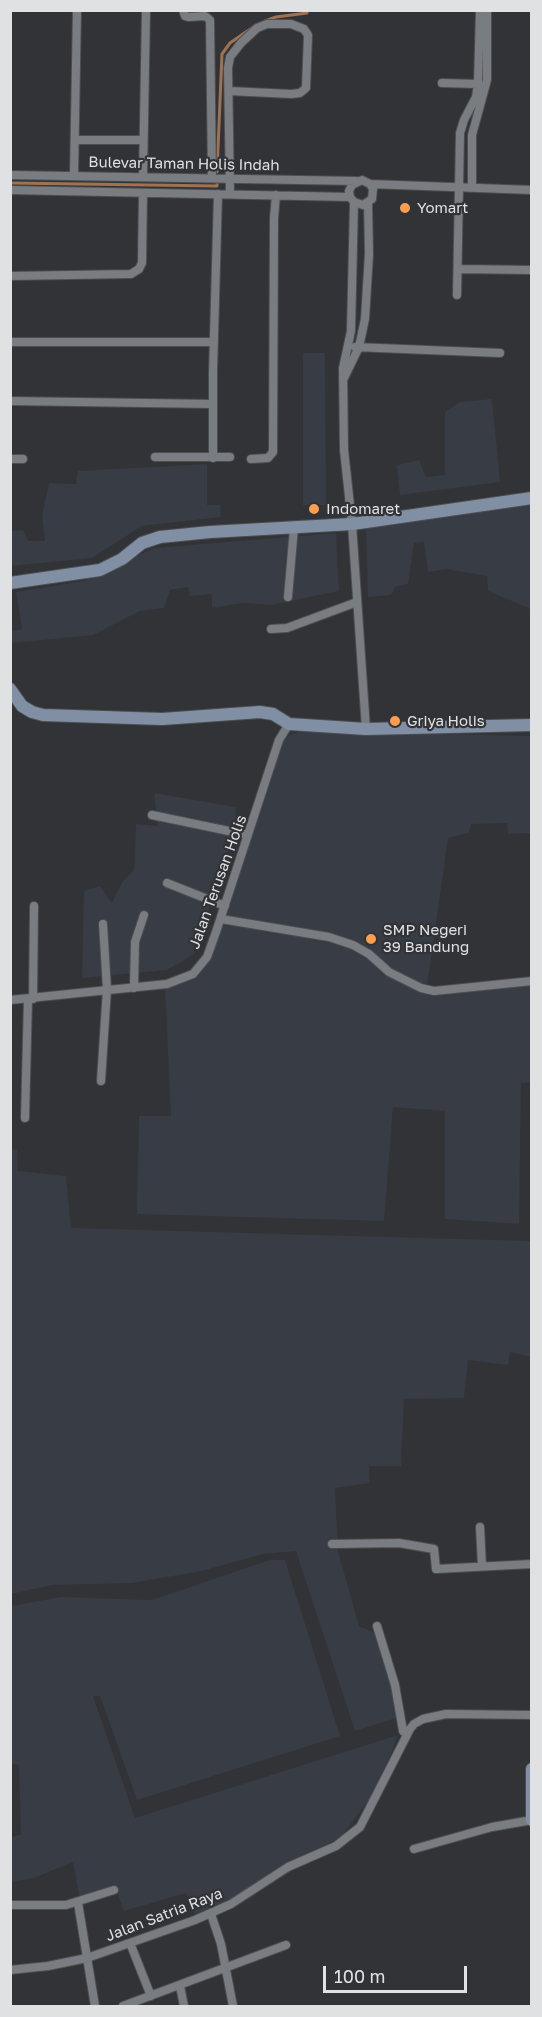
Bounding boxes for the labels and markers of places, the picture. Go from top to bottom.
place label: Yomart [417,199,468,217]
marker: Yomart [398,201,412,215]
place label: Indomaret [326,500,400,518]
marker: Indomaret [307,502,321,516]
place label: Griya Holis [407,712,485,730]
marker: Griya Holis [388,714,402,728]
place label: SMP Negeri 39 Bandung [383,921,469,956]
marker: SMP Negeri 39 Bandung [364,932,378,946]

